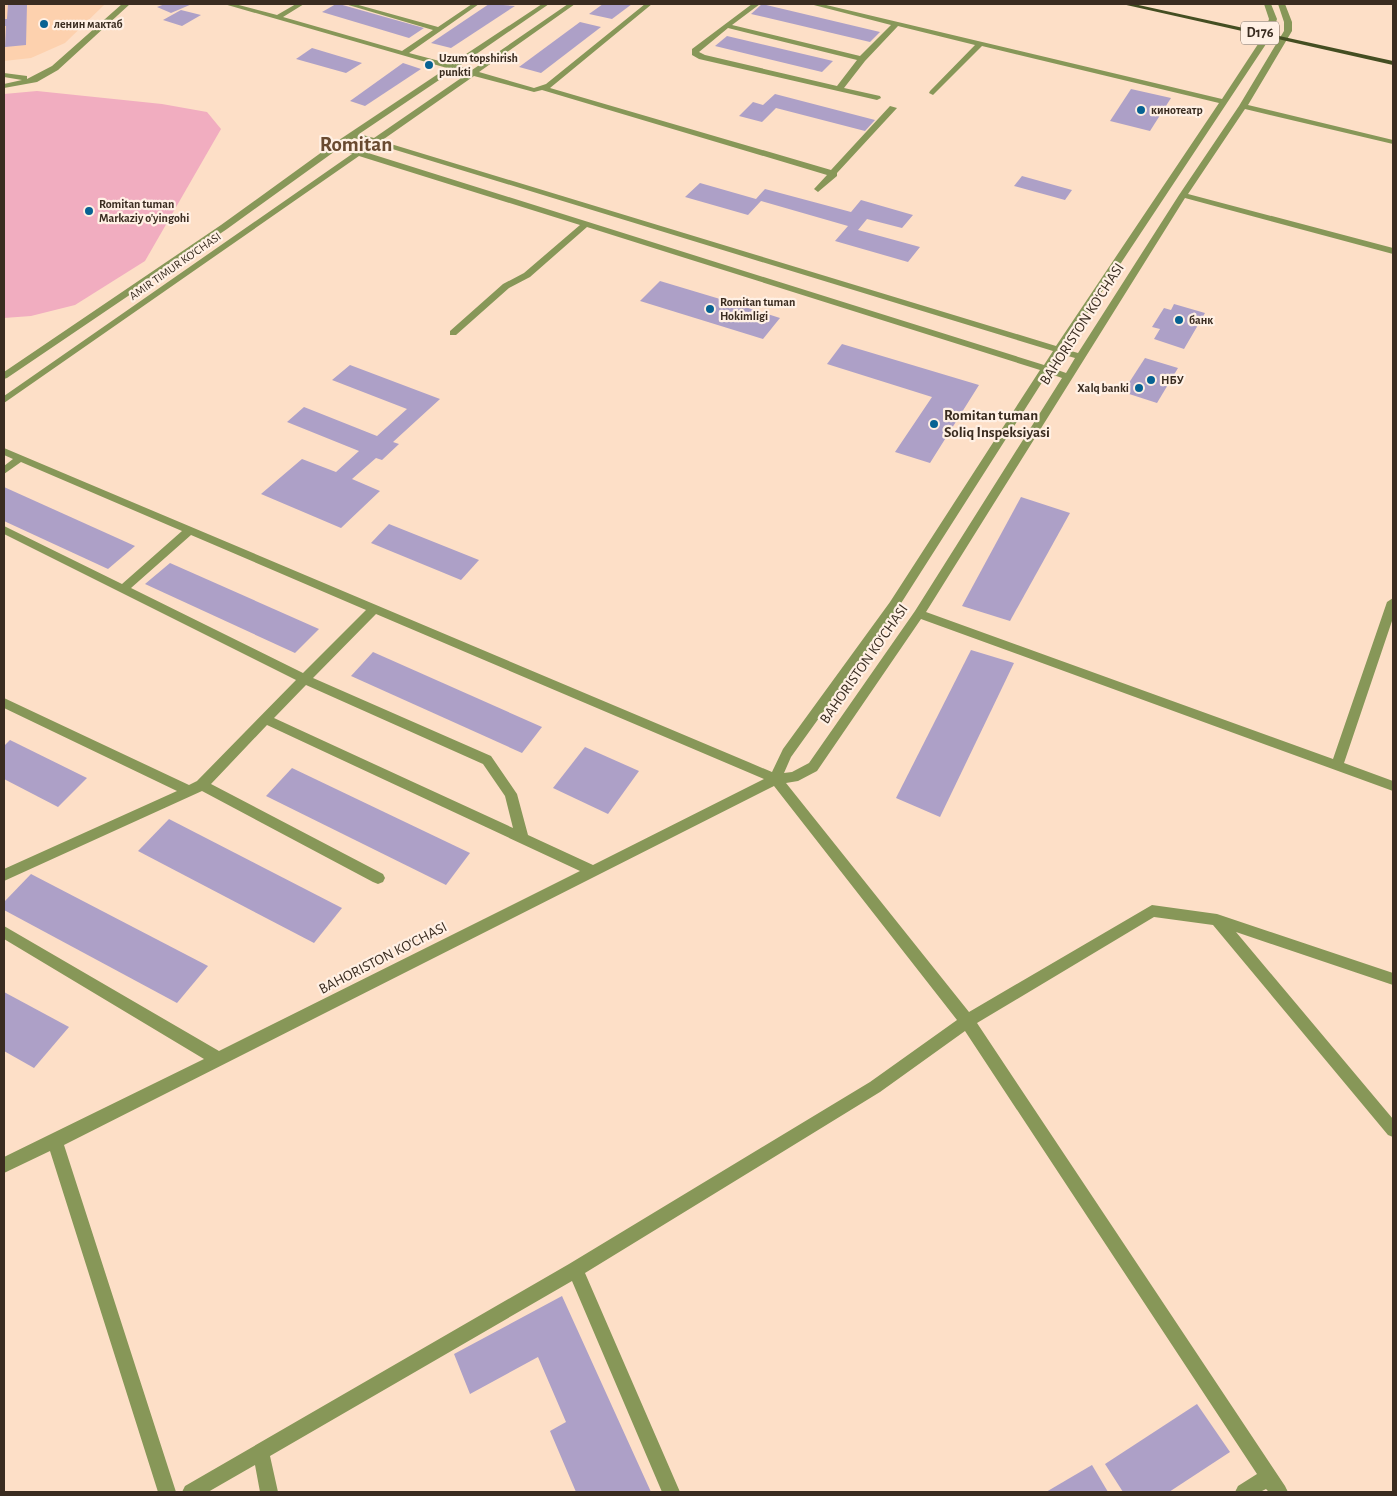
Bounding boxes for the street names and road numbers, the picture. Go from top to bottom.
road number: D176 [1241,22,1279,44]
street label: AMIR TIMUR KO‘CHASI [127,230,223,302]
street label: BAHORISTON KO‘CHASI [1037,260,1127,388]
street label: BAHORISTON KO‘CHASI [817,602,911,726]
street label: BAHORISTON KO‘CHASI [316,919,450,997]

